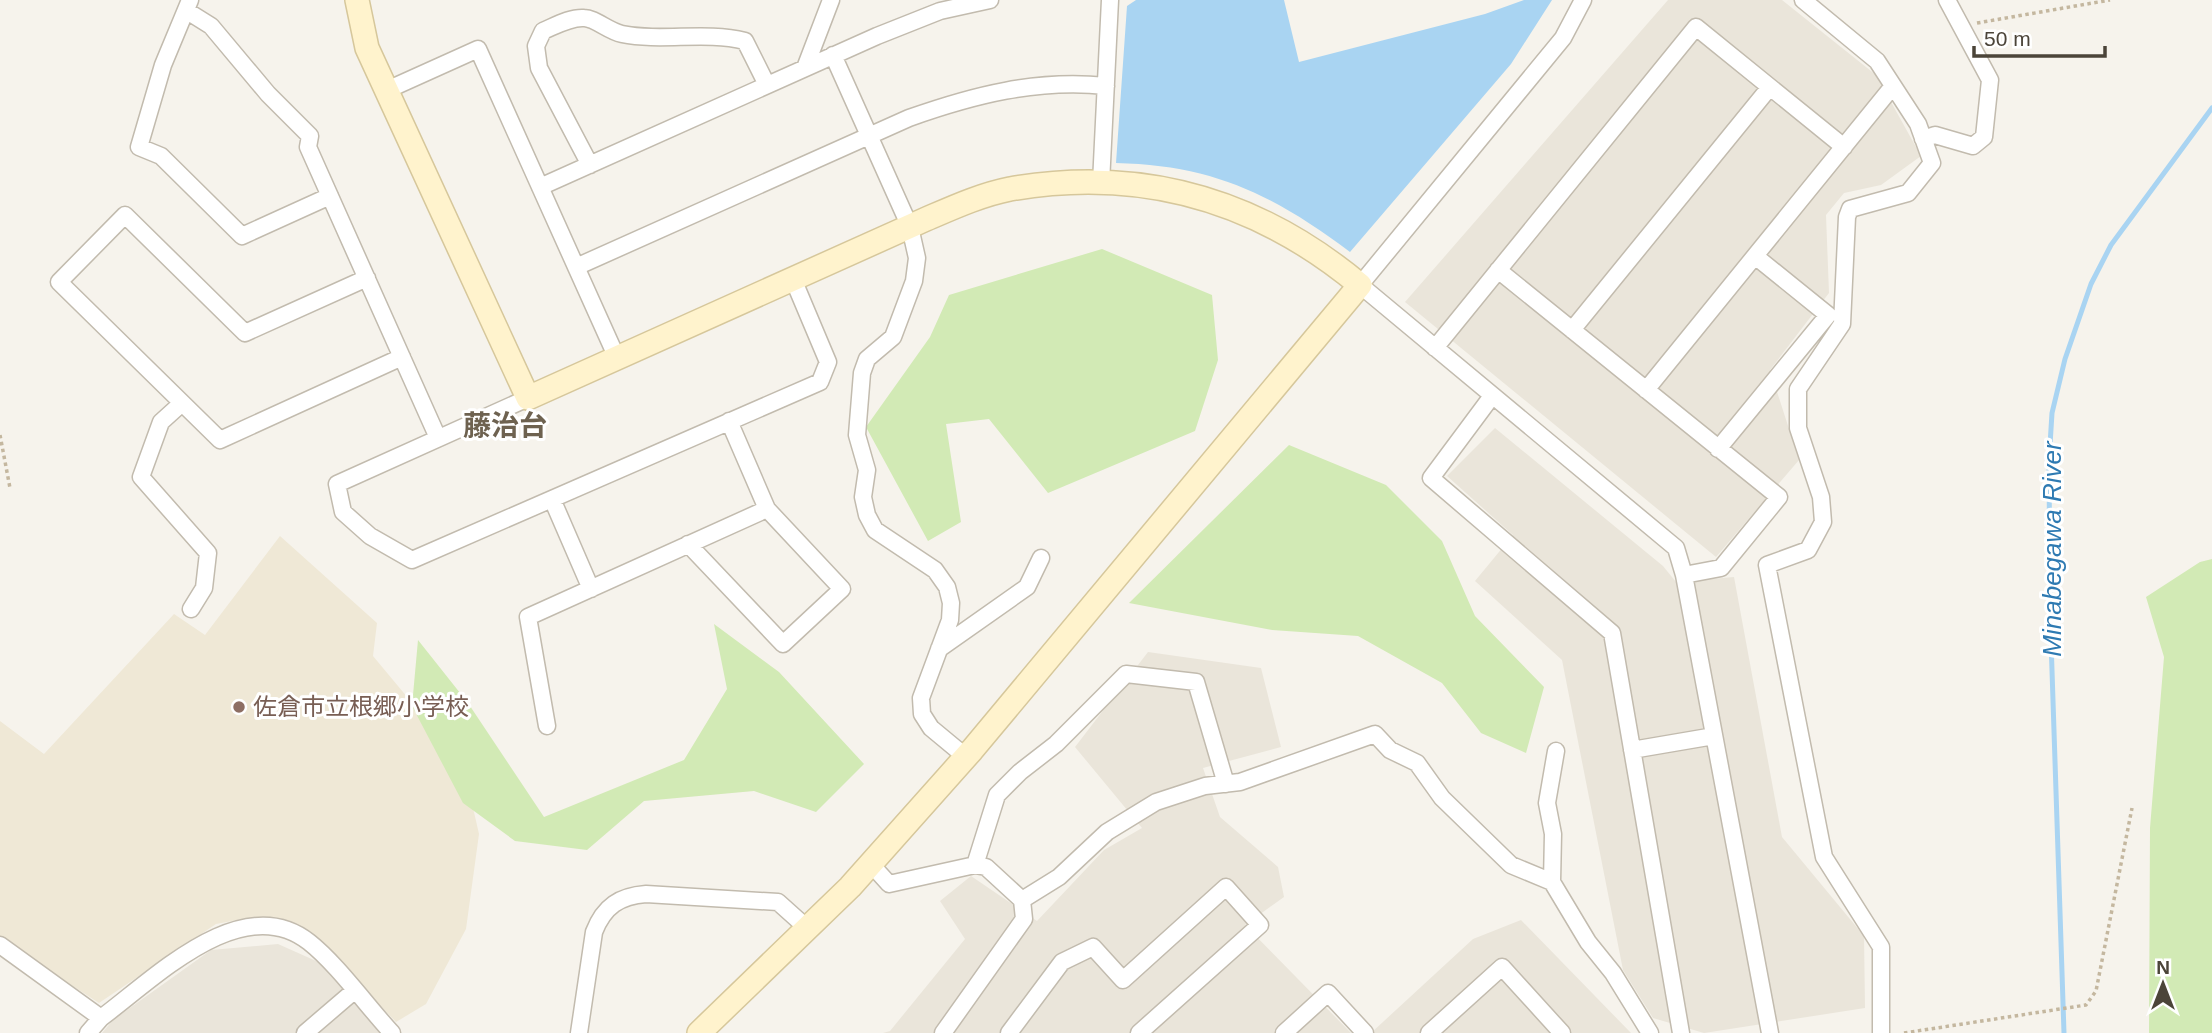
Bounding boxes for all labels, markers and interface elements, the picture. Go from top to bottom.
scale bar [1974,14,2105,58]
text: 50 m [1984,27,2031,50]
district label: 藤治台 [463,410,547,441]
water label: Minabegawa River [2037,440,2067,657]
place label: 佐倉市立根郷小学校 [253,693,469,720]
marker: 佐倉市立根郷小学校 [231,699,247,715]
north arrow [2128,949,2198,1019]
text: N [2156,957,2170,978]

